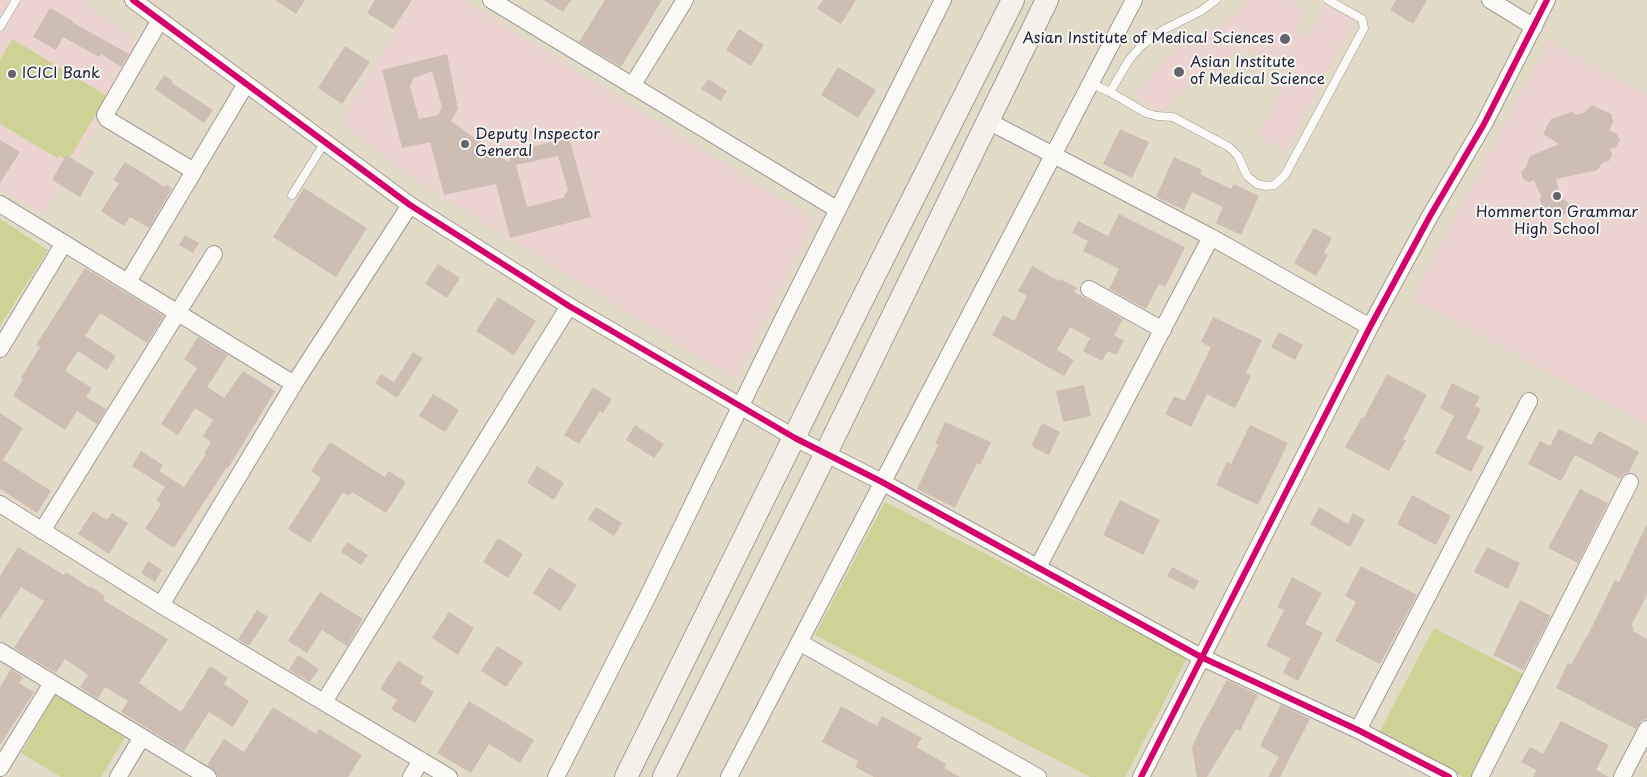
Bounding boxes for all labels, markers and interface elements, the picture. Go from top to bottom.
place label: Asian Institute of Medical Sciences [1022,30,1274,48]
marker: Asian Institute of Medical Sciences [1278,32,1292,46]
place label: Asian Institute of Medical Science [1190,54,1325,89]
place label: ICICI Bank [22,65,100,83]
marker: Asian Institute of Medical Science [1172,65,1186,79]
marker: ICICI Bank [6,68,18,80]
place label: Deputy Inspector General [475,126,600,161]
marker: Deputy Inspector General [459,138,471,150]
marker: Hommerton Grammar High School [1551,190,1563,202]
place label: Hommerton Grammar High School [1476,204,1638,239]

